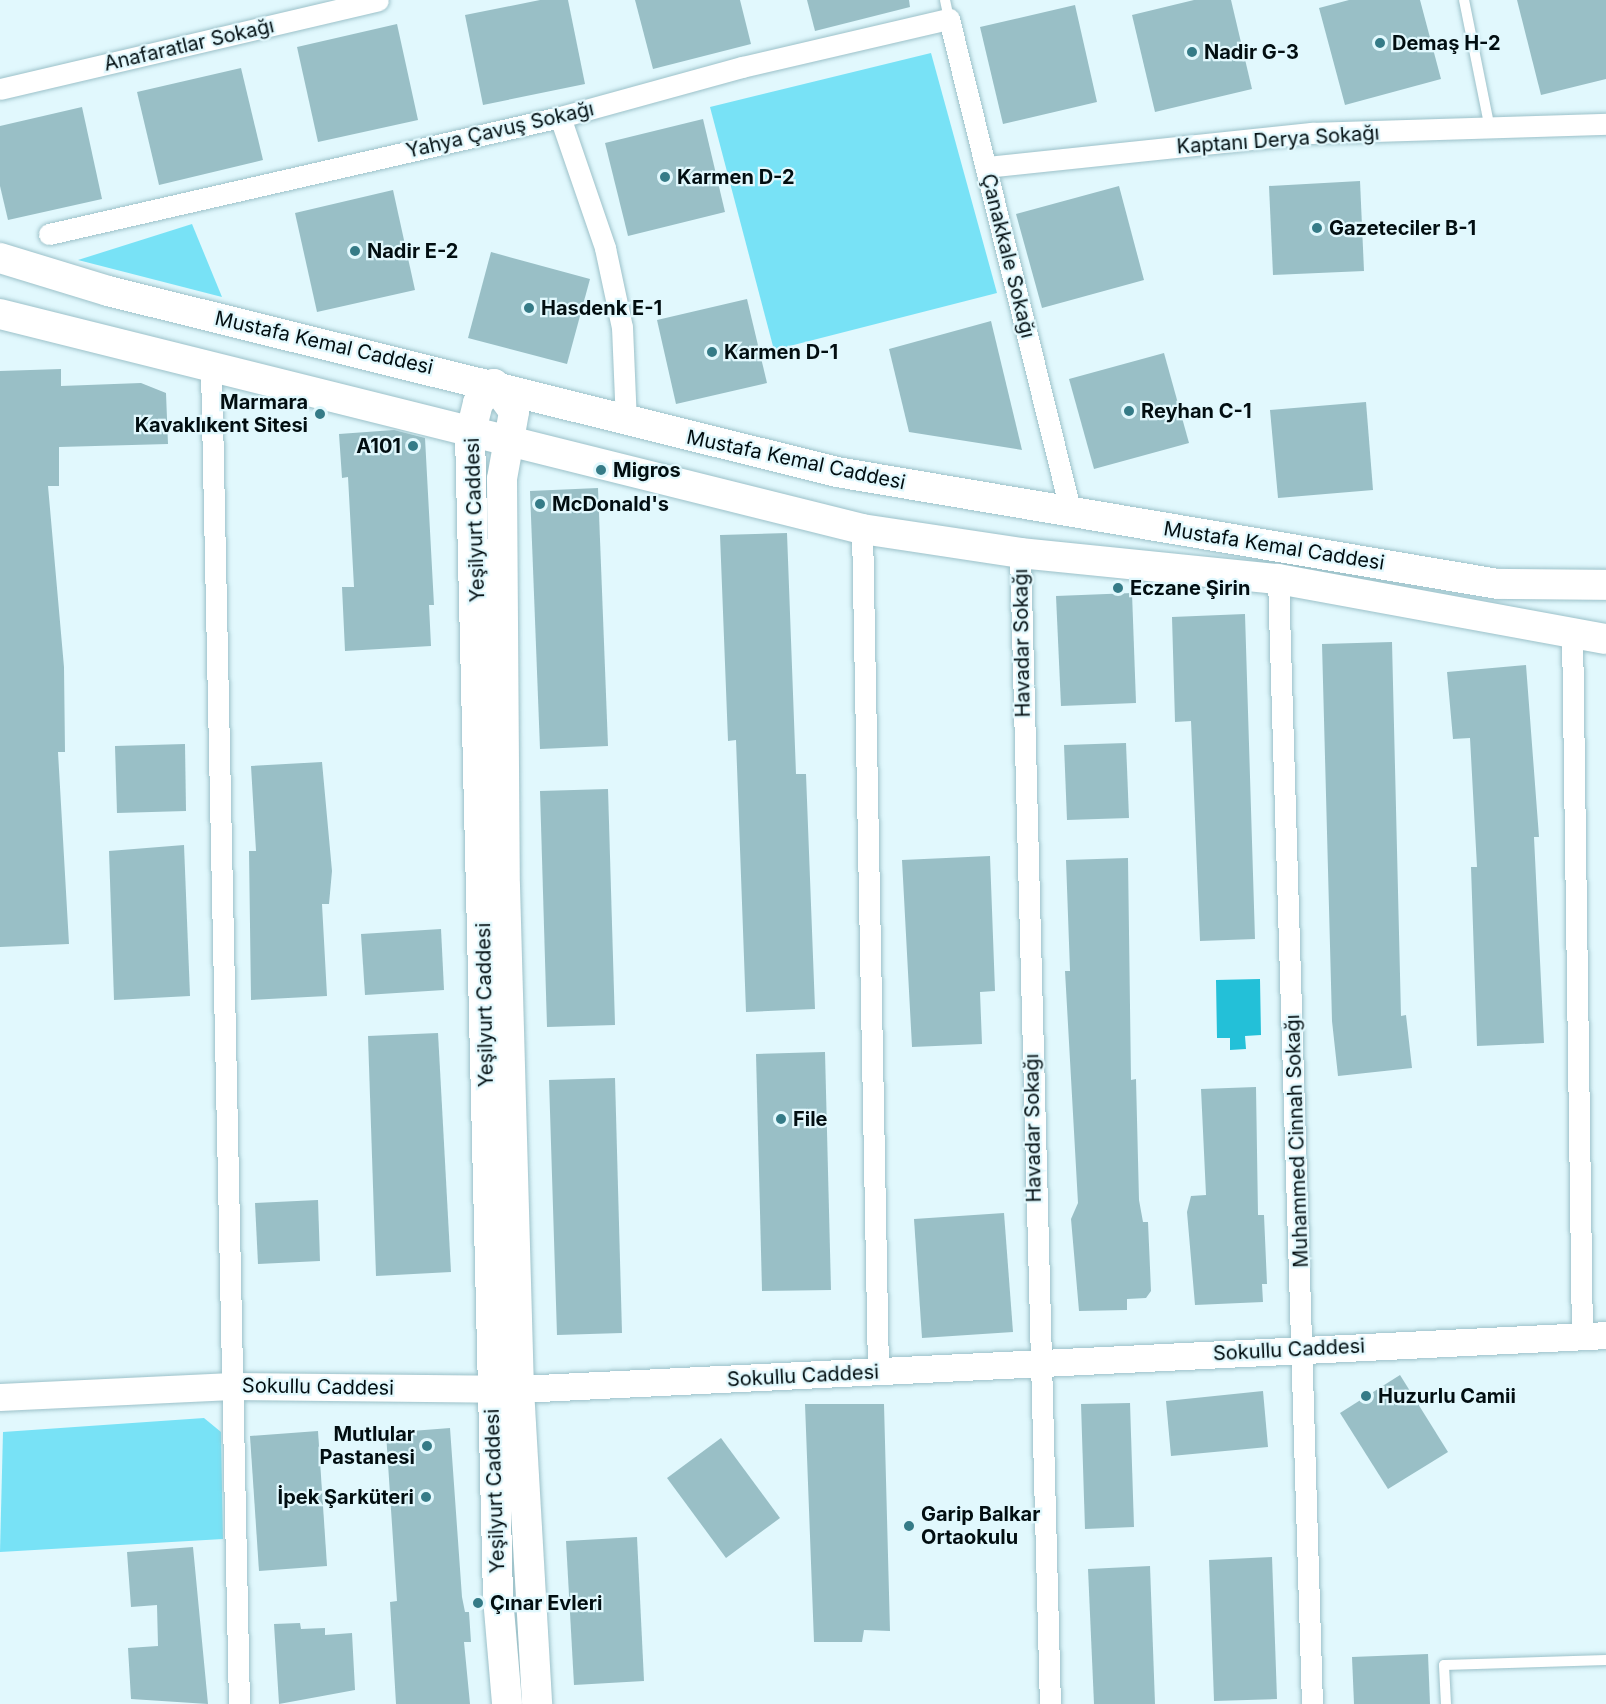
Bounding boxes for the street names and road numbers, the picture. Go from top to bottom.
street label: Anafaratlar Sokağı [102,14,276,76]
street label: Yahya Çavuş Sokağı [404,97,596,163]
street label: Kaptanı Derya Sokağı [1176,121,1380,159]
street label: Çanakkale Sokağı [976,171,1040,341]
street label: Mustafa Kemal Caddesi [213,306,435,380]
street label: Mustafa Kemal Caddesi [684,425,908,495]
street label: Yeşilyurt Caddesi [460,437,490,603]
street label: Mustafa Kemal Caddesi [1162,517,1386,575]
street label: Havadar Sokağı [1009,568,1035,718]
street label: Yeşilyurt Caddesi [472,923,498,1087]
street label: Muhammed Cinnah Sokağı [1281,1014,1313,1268]
street label: Havadar Sokağı [1020,1053,1046,1203]
street label: Sokullu Caddesi [1212,1334,1366,1366]
street label: Sokullu Caddesi [726,1360,880,1392]
street label: Sokullu Caddesi [242,1374,394,1400]
street label: Yeşilyurt Caddesi [480,1408,510,1574]

